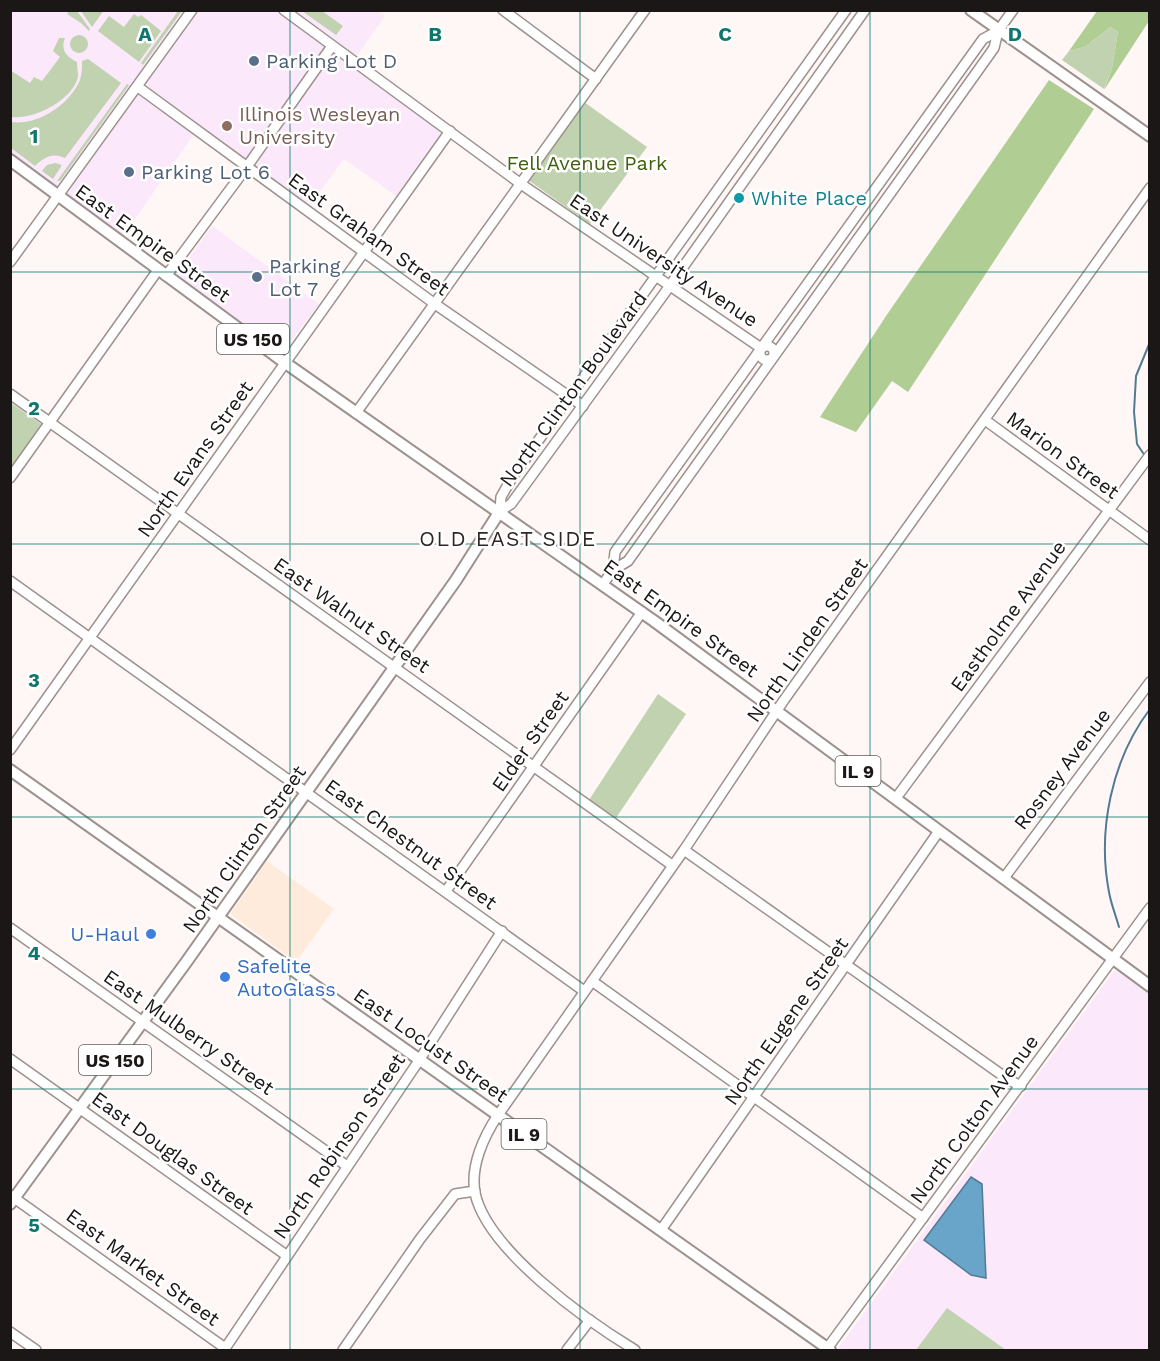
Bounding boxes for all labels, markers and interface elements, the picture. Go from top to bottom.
text: A [138,22,152,46]
text: B [428,22,442,46]
text: C [718,22,732,46]
text: D [1008,22,1022,46]
place label: Parking Lot D [266,49,397,73]
marker: Parking Lot D [247,54,261,68]
place label: Illinois Wesleyan University [239,102,401,149]
marker: Illinois Wesleyan University [220,119,234,133]
text: 1 [30,124,38,148]
park label: Fell Avenue Park [507,151,667,175]
place label: Parking Lot 6 [141,160,270,184]
marker: Parking Lot 6 [122,165,136,179]
street label: East Graham Street [284,167,455,301]
street label: East Empire Street [71,179,236,308]
place label: White Place [751,186,867,210]
street label: East University Avenue [565,188,763,332]
marker: White Place [732,191,746,205]
place label: Parking Lot 7 [269,254,341,301]
marker: Parking Lot 7 [250,270,264,284]
street label: North Clinton Boulevard [494,287,652,491]
road number: US 150 [217,324,289,354]
street label: North Evans Street [132,376,258,542]
text: 2 [28,396,40,420]
street label: Marion Street [1002,406,1124,504]
district label: OLD EAST SIDE [419,526,597,551]
street label: Eastholme Avenue [945,536,1071,696]
street label: East Walnut Street [269,552,435,678]
street label: North Linden Street [741,553,873,727]
street label: East Empire Street [599,554,764,683]
text: 3 [28,668,40,692]
street label: Elder Street [486,685,574,796]
street label: Rosney Avenue [1009,704,1115,834]
road number: IL 9 [836,756,880,786]
street label: North Clinton Street [177,760,311,937]
street label: East Chestnut Street [320,774,502,915]
place label: U-Haul [70,922,139,946]
marker: U-Haul [144,927,158,941]
street label: North Eugene Street [719,932,853,1110]
text: 4 [28,941,41,965]
place label: Safelite AutoGlass [237,954,336,1001]
street label: East Mulberry Street [99,964,279,1100]
marker: Safelite AutoGlass [218,970,232,984]
street label: East Locust Street [349,983,513,1108]
street label: North Colton Avenue [905,1030,1043,1208]
road number: US 150 [79,1045,151,1075]
street label: North Robinson Street [268,1048,410,1243]
street label: East Douglas Street [87,1086,259,1220]
road number: IL 9 [502,1119,546,1149]
street label: East Market Street [62,1203,225,1331]
text: 5 [28,1213,40,1237]

